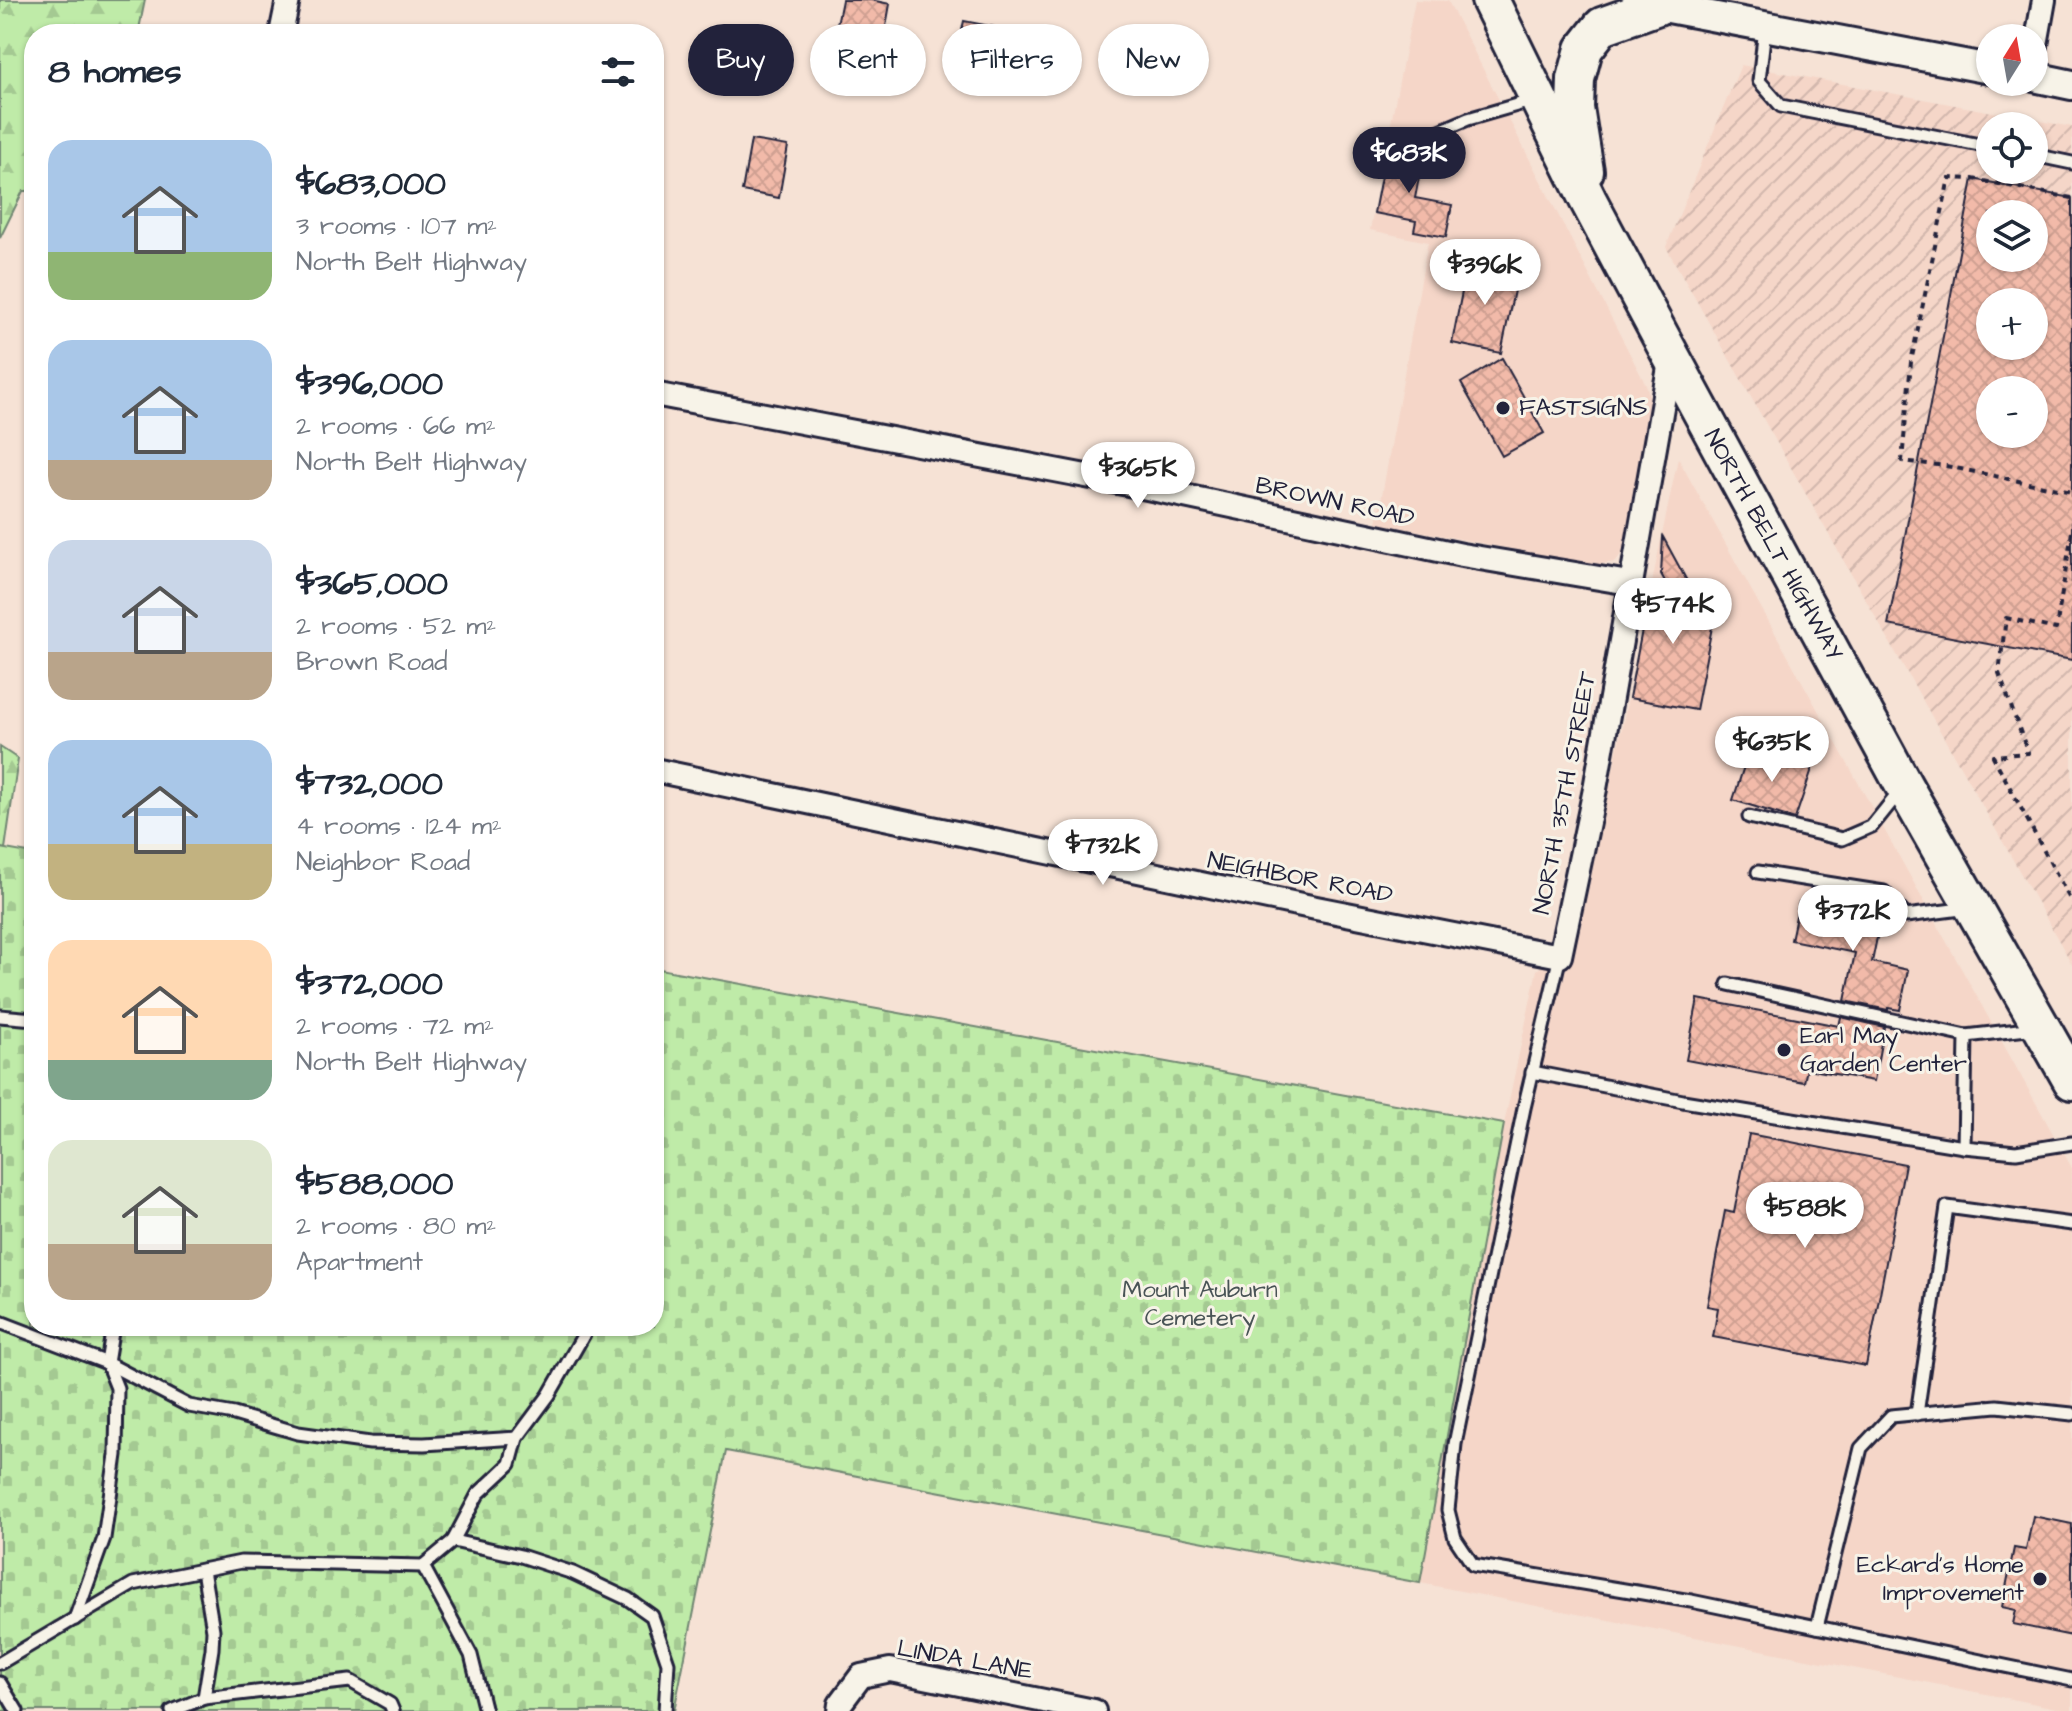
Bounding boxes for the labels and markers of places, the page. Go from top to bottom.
pin: $683K [1353,127,1465,195]
pin: $396K [1429,239,1541,307]
place label: FASTSIGNS [1519,391,1648,425]
marker: FASTSIGNS [1494,399,1512,417]
pin: $365K [1082,442,1194,510]
pin: $574K [1617,578,1729,646]
pin: $635K [1716,716,1828,784]
pin: $732K [1047,819,1159,887]
pin: $372K [1797,885,1909,953]
place label: Earl May Garden Center [1800,1019,1967,1081]
marker: Earl May Garden Center [1775,1041,1793,1059]
pin: $588K [1749,1182,1861,1250]
place label: Eckard's Home Improvement [1857,1548,2024,1610]
marker: Eckard's Home Improvement [2031,1570,2049,1588]

